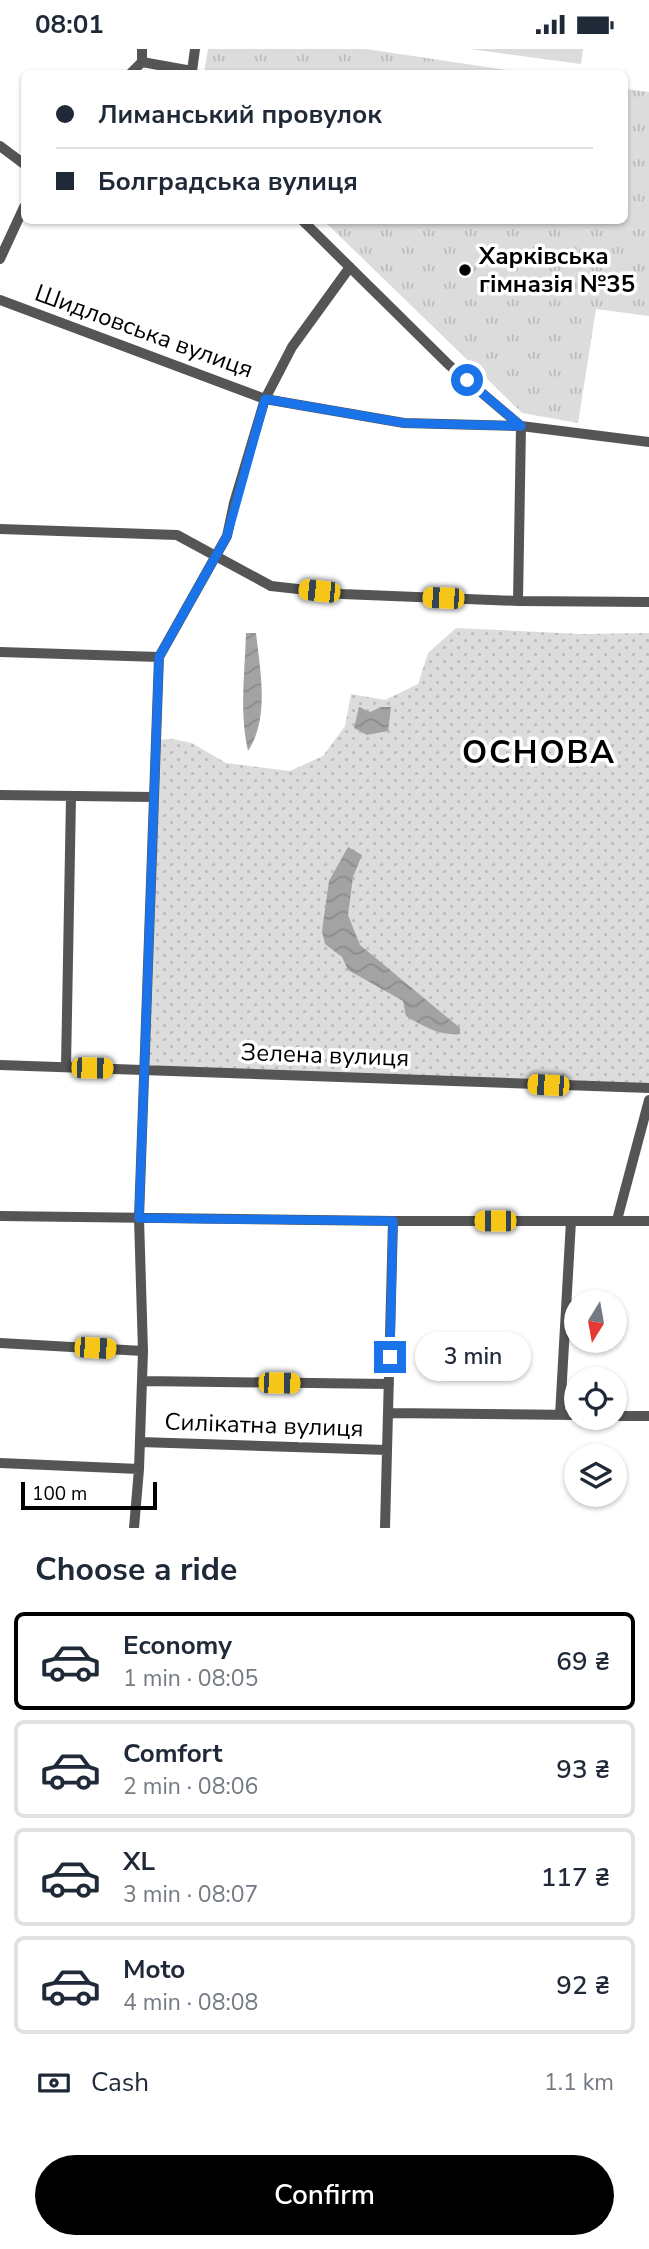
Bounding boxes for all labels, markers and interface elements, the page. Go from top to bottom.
text: 08:01 [35,7,104,42]
text: Лиманський провулок [98,97,382,132]
text: Болградська вулиця [98,164,358,199]
place label: Харківська гімназія №35 [478,240,635,300]
marker: Харківська гімназія №35 [457,262,473,278]
street label: Шидловська вулиця [30,277,258,385]
route start [451,364,483,396]
car [298,578,341,604]
car [422,587,465,609]
district label: ОСНОВА [462,731,616,774]
street label: Зелена вулиця [240,1036,410,1074]
car [71,1057,114,1079]
car [527,1073,570,1097]
car [475,1211,517,1232]
north arrow [564,1290,626,1353]
map controls [564,1290,627,1507]
callout: 3 min [414,1333,530,1381]
car [74,1336,117,1360]
route end [374,1341,406,1373]
text: 3 min [444,1341,502,1372]
button: locate [564,1367,627,1430]
car [258,1372,301,1394]
street label: Силікатна вулиця [164,1406,364,1444]
button: layers [564,1444,627,1507]
scale bar [21,1479,158,1511]
text: 100 m [32,1481,87,1507]
text: Choose a ride [35,1548,237,1591]
text: Economy [123,1628,232,1663]
icon: car [39,1630,102,1693]
text: 69 ₴ [556,1644,610,1679]
text: 1 min · 08:05 [123,1663,258,1694]
text: Comfort [123,1736,223,1771]
icon: car [39,1738,102,1801]
text: 93 ₴ [556,1752,610,1787]
text: 2 min · 08:06 [123,1771,258,1802]
text: XL [123,1844,155,1879]
icon: car [39,1846,102,1909]
text: 117 ₴ [541,1860,610,1895]
text: 3 min · 08:07 [123,1879,258,1910]
text: Moto [123,1952,185,1987]
icon: car [39,1954,102,2017]
text: 92 ₴ [556,1968,610,2003]
text: 4 min · 08:08 [123,1987,258,2018]
icon: cash [35,2064,73,2102]
text: Cash [91,2065,149,2100]
text: 1.1 km [544,2067,614,2098]
button: Confirm [35,2155,614,2235]

